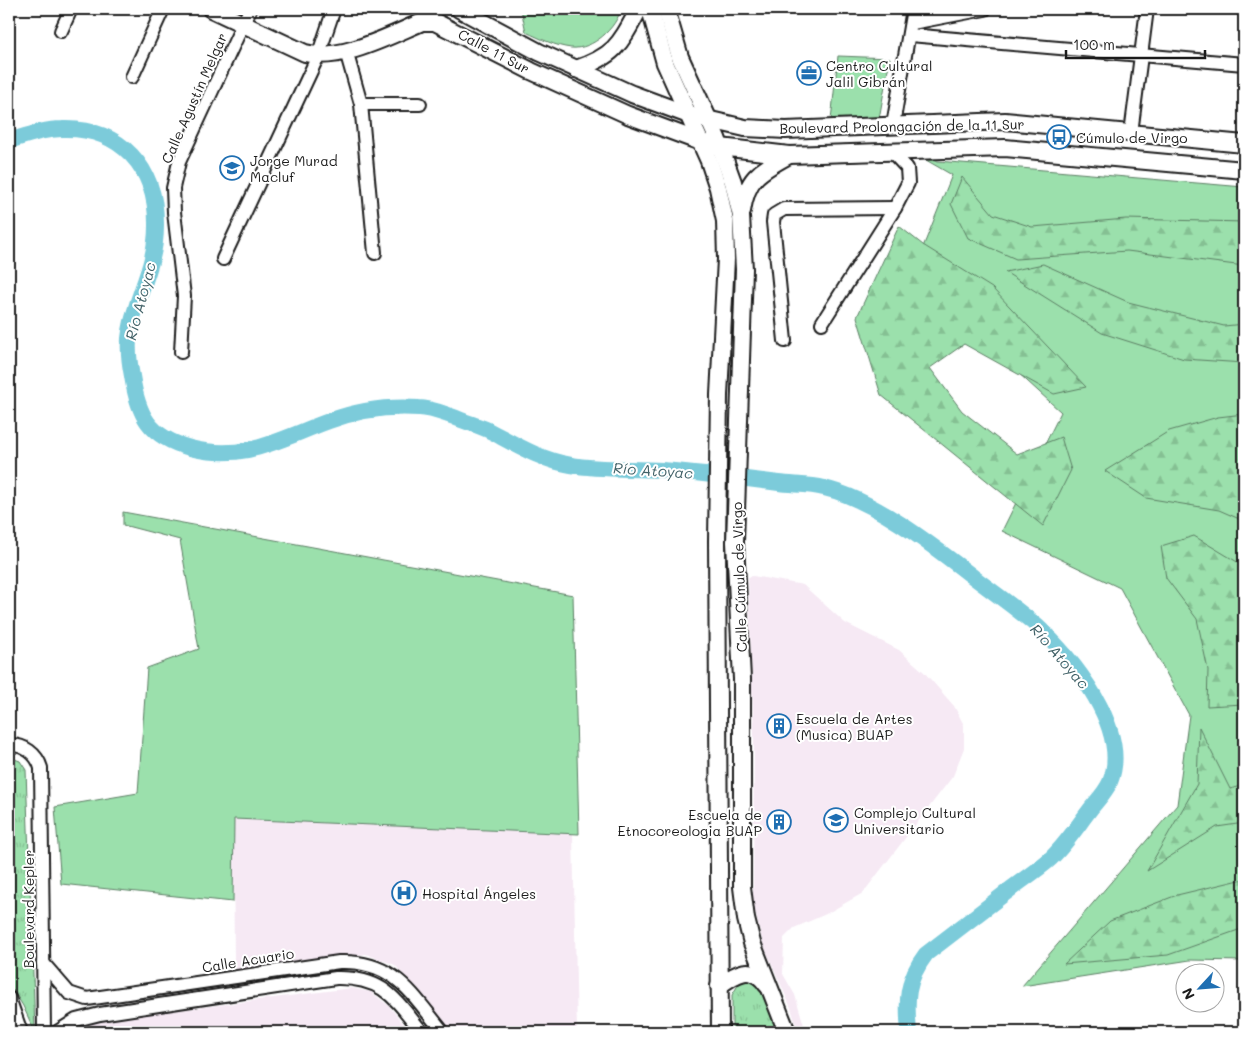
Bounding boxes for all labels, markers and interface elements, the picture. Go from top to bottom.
street label: Calle 11 Sur [455,24,533,78]
scale bar [1066,28,1204,60]
street label: Calle Agustín Melgar [157,30,231,166]
text: 100 m [1073,34,1115,54]
place label: Centro Cultural Jalil Gibrán [826,56,933,91]
office icon: Centro Cultural Jalil Gibrán [796,60,822,86]
street label: Boulevard Prolongación de la 11 Sur [779,114,1025,138]
bus stop icon: Cúmulo de Virgo [1046,124,1072,150]
place label: Cúmulo de Virgo [1076,128,1188,147]
place label: Jorge Murad Macluf [250,151,338,186]
school or university icon: Jorge Murad Macluf [219,155,245,181]
water label: Río Atoyac [120,260,160,342]
water label: Río Atoyac [612,457,694,483]
street label: Calle Cúmulo de Virgo [727,502,751,652]
water label: Río Atoyac [1026,619,1094,693]
place label: Escuela de Artes (Musica) BUAP [796,709,912,744]
building icon: Escuela de Artes (Musica) BUAP [766,713,792,739]
place label: Complejo Cultural Universitario [854,803,976,838]
place label: Escuela de Etnocoreologia BUAP [618,805,762,840]
school or university icon: Complejo Cultural Universitario [823,807,849,833]
building icon: Escuela de Etnocoreologia BUAP [766,809,792,835]
street label: Boulevard Kepler [19,850,38,968]
hospital icon: Hospital Ángeles [391,880,417,906]
place label: Hospital Ángeles [422,884,536,903]
street label: Calle Acuario [201,943,295,977]
north arrow [1176,964,1226,1014]
text: N [1177,985,1199,1003]

